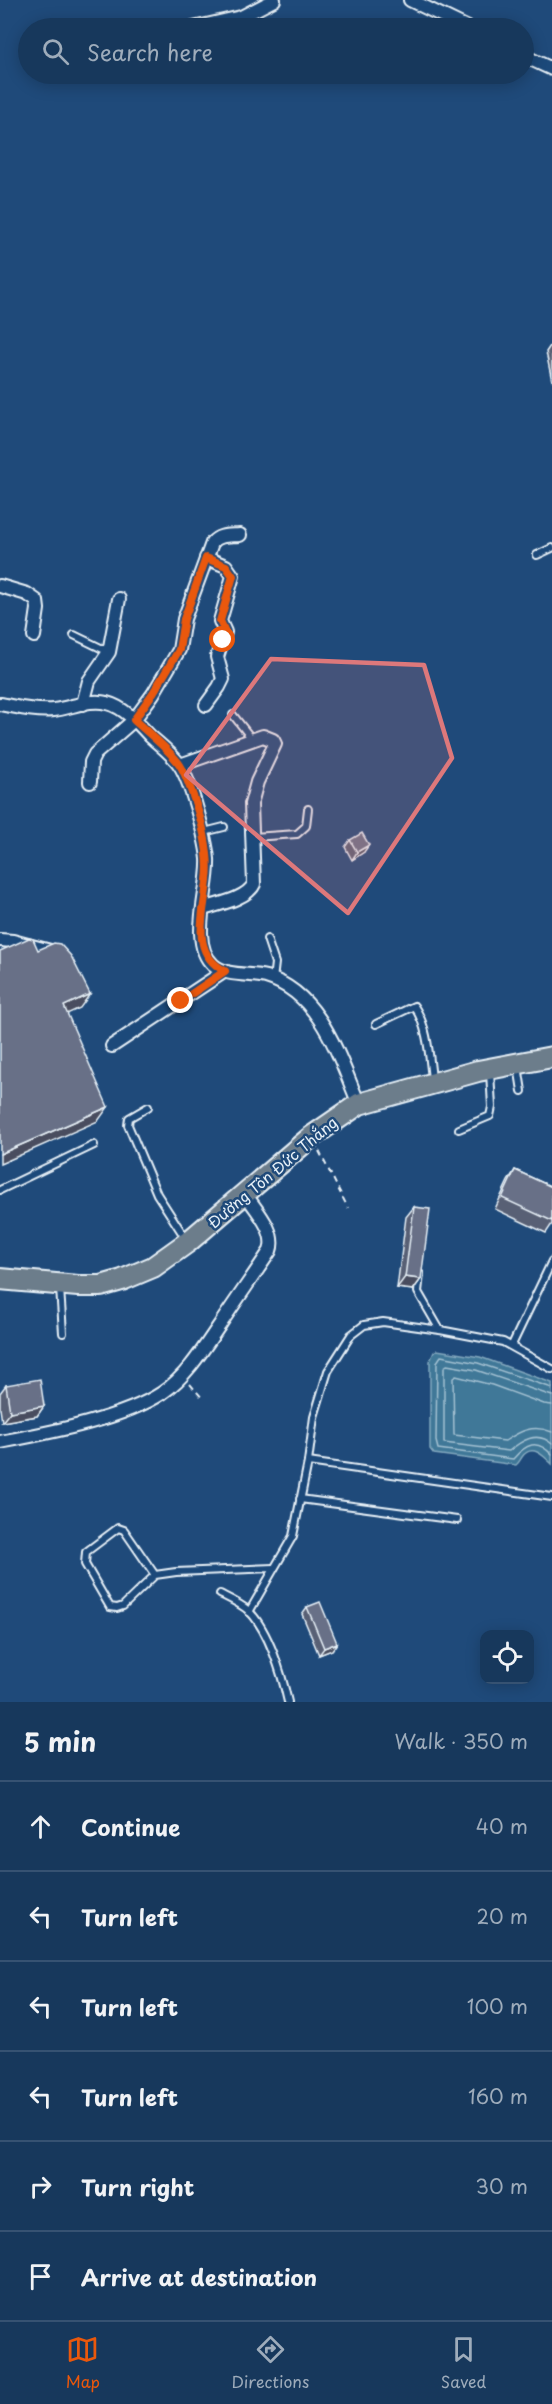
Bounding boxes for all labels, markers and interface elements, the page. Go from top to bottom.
search box [18,18,534,84]
icon: search [39,35,72,68]
text: Search here [87,35,213,68]
route start [209,626,235,652]
route end [167,987,193,1013]
street label: Đường Tôn Đức Thắng [202,1111,342,1233]
map controls [480,1630,534,1684]
button: locate [480,1630,534,1684]
text: 5 min [24,1722,96,1761]
text: Walk · 350 m [395,1726,528,1756]
icon: ahead [24,1810,57,1843]
text: Continue [81,1810,180,1843]
text: 40 m [476,1811,528,1841]
icon: left [24,1900,57,1933]
text: Turn left [81,1900,178,1933]
text: 20 m [476,1901,528,1931]
icon: left [24,1990,57,2023]
text: Turn left [81,1990,178,2023]
text: 100 m [467,1991,528,2021]
icon: left [24,2080,57,2113]
text: Turn left [81,2080,178,2113]
text: 160 m [468,2081,528,2111]
icon: right [24,2170,57,2203]
text: Turn right [81,2170,194,2203]
text: 30 m [475,2171,528,2201]
icon: arrive [24,2260,57,2293]
text: Arrive at destination [81,2260,317,2293]
tab: Map [66,2333,100,2393]
tab: Directions [231,2333,309,2393]
tab: Saved [441,2333,486,2393]

